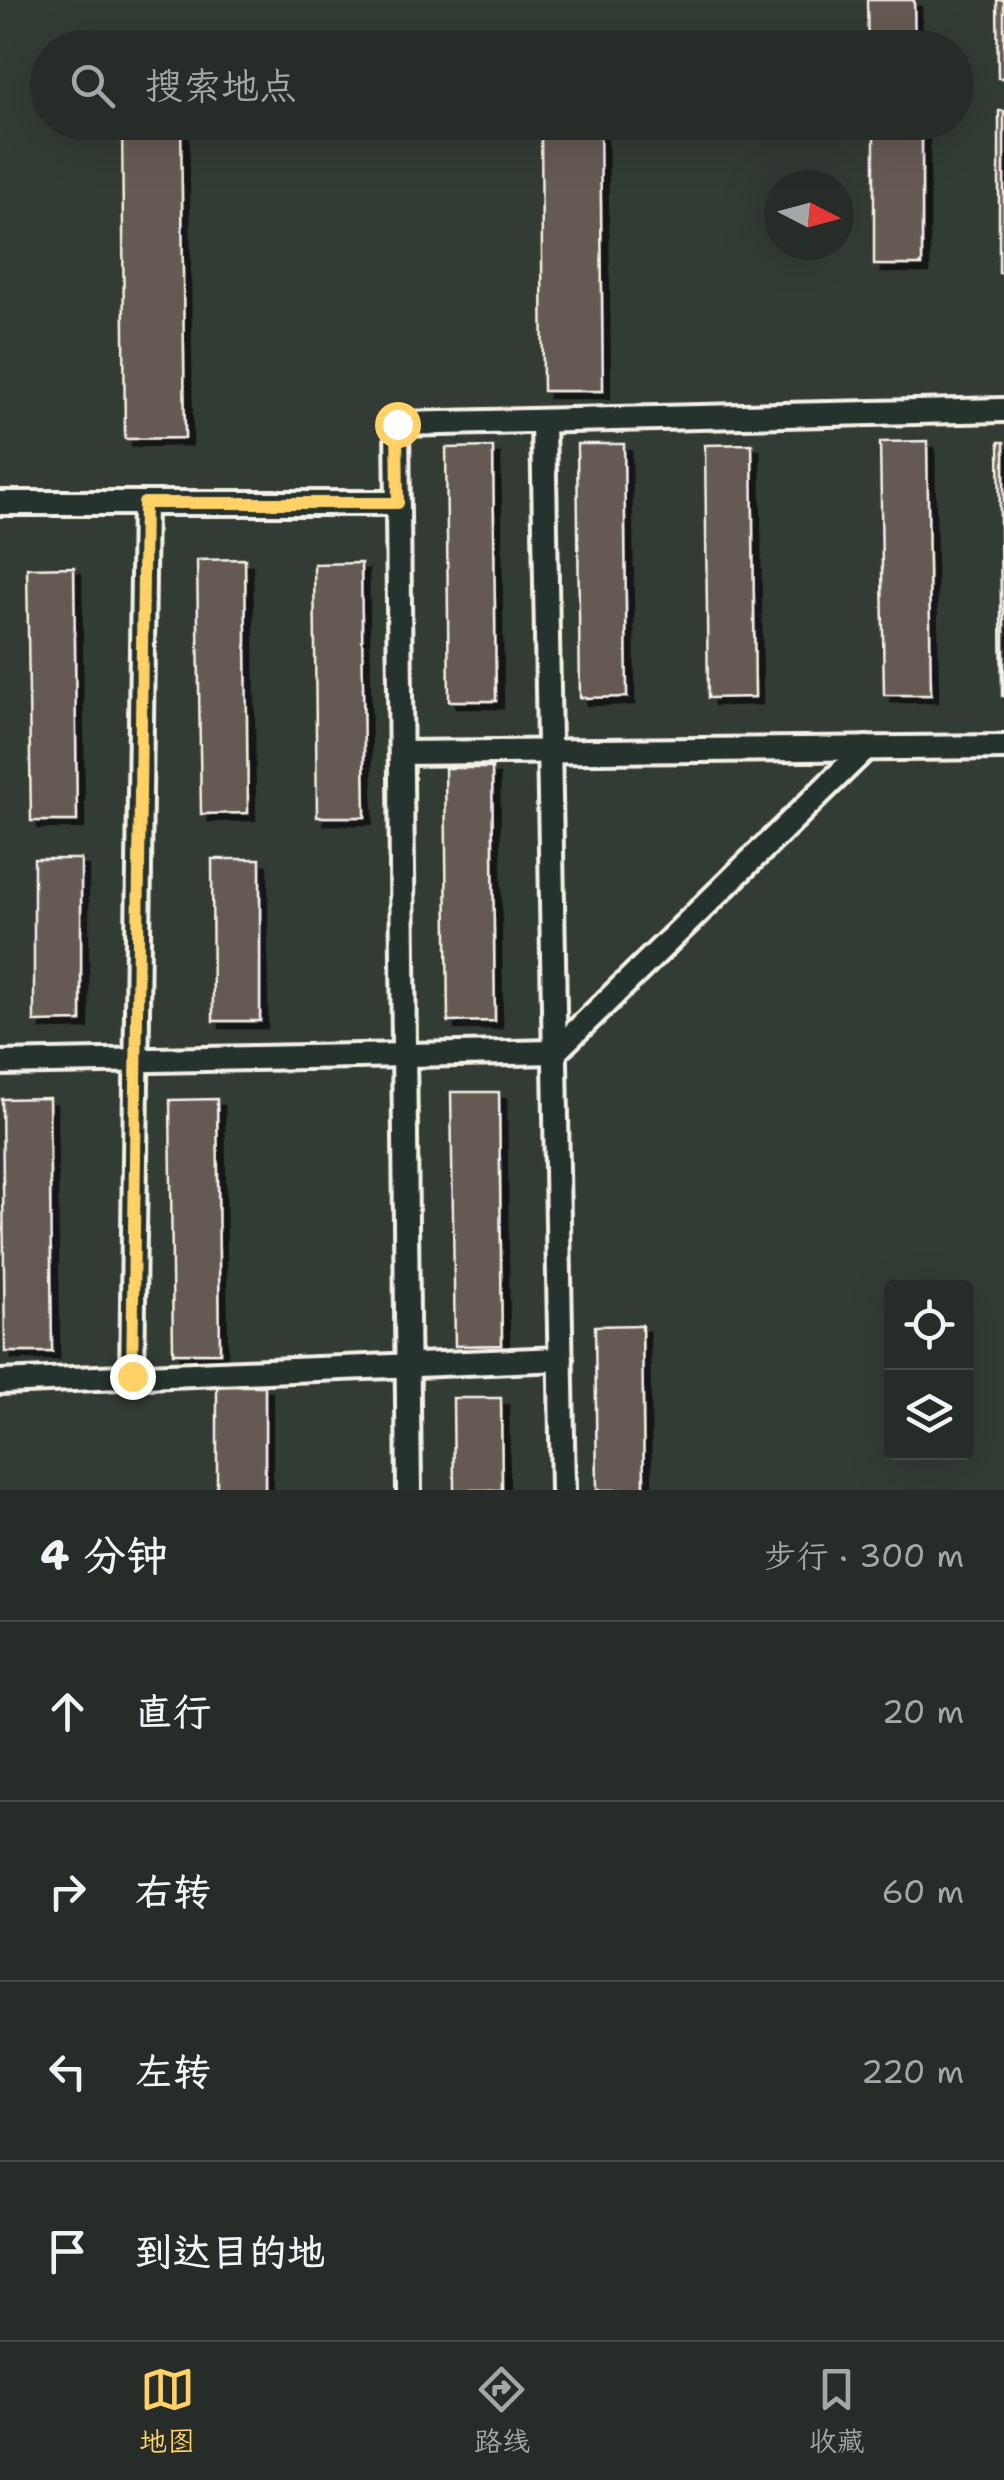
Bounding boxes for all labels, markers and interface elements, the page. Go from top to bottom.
search box [30,30,974,140]
icon: search [65,58,120,113]
text: 搜索地点 [145,60,297,111]
north arrow [764,170,854,260]
route start [375,402,421,448]
map controls [884,1280,974,1460]
button: locate [884,1280,974,1370]
route end [110,1354,156,1400]
button: layers [884,1370,974,1460]
text: 4 分钟 [40,1527,168,1583]
text: 步行 · 300 m [764,1534,964,1577]
icon: ahead [40,1684,95,1739]
text: 直行 [135,1686,211,1737]
text: 20 m [882,1690,964,1733]
icon: right [40,1864,95,1919]
text: 右转 [135,1866,211,1917]
text: 60 m [882,1870,964,1913]
icon: left [40,2044,95,2099]
text: 左转 [135,2046,211,2097]
text: 220 m [861,2050,964,2093]
icon: arrive [40,2224,95,2279]
text: 到达目的地 [135,2226,325,2277]
tab: 地图 [139,2362,195,2460]
tab: 路线 [474,2362,530,2460]
tab: 收藏 [809,2362,865,2460]

